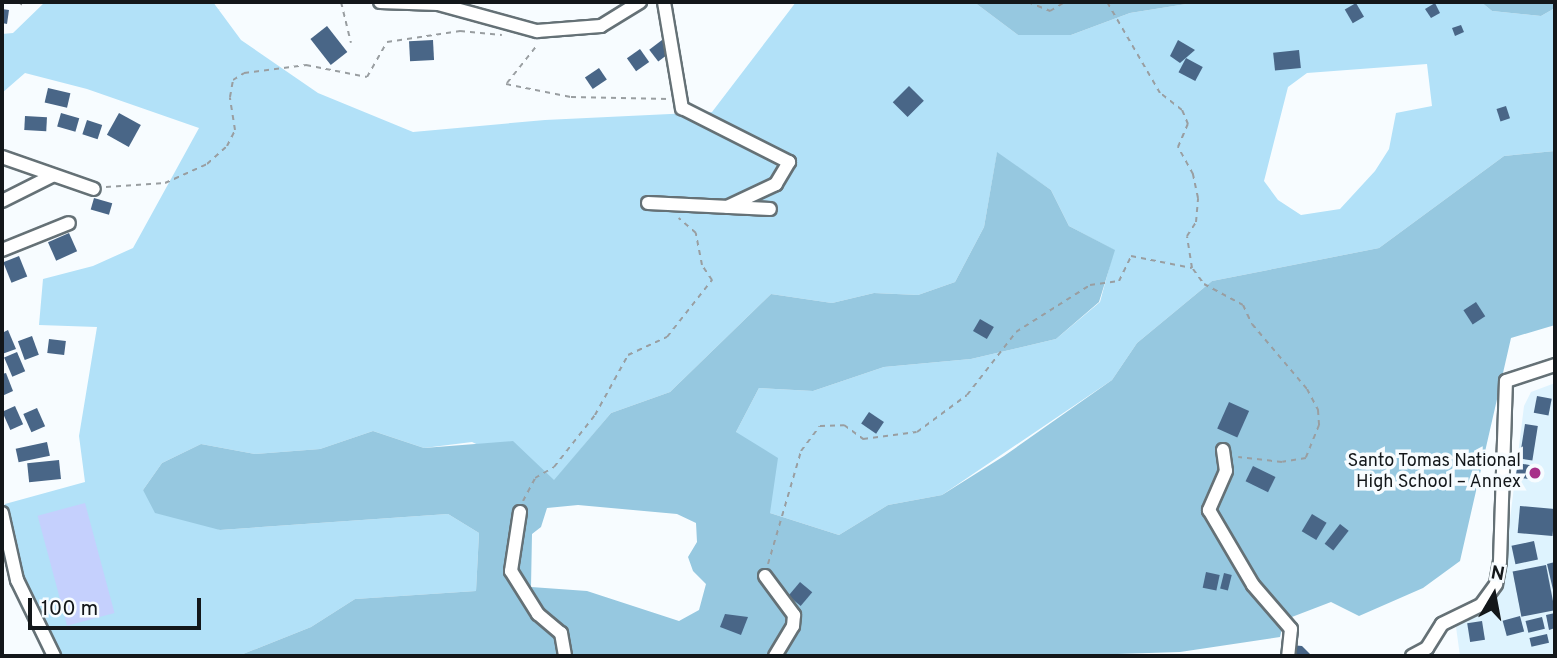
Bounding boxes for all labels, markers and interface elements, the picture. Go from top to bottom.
place label: Santo Tomas National High School – Annex [1347,452,1521,494]
marker: Santo Tomas National High School – Annex [1527,465,1543,481]
north arrow [1459,560,1529,630]
text: N [1489,561,1506,587]
scale bar [32,584,205,628]
text: 100 m [41,596,98,623]

